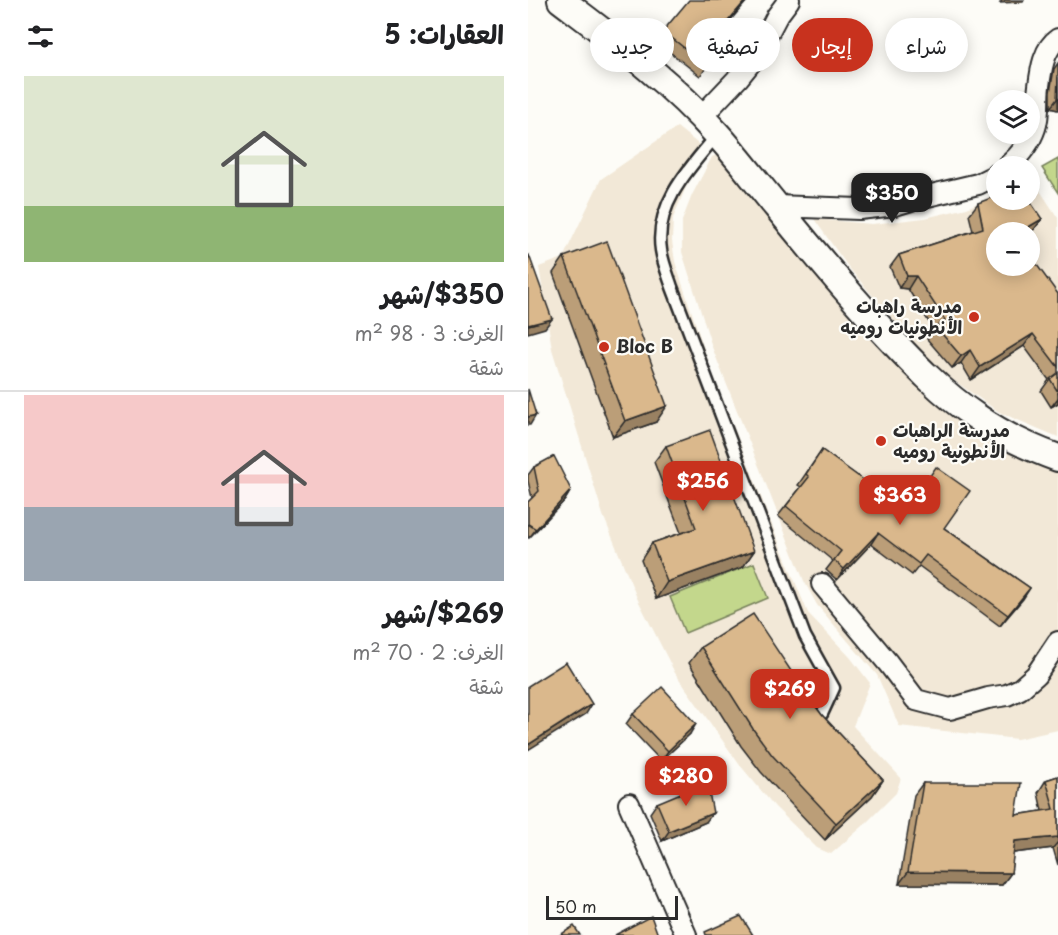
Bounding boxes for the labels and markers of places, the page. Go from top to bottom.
pin: $350 [856,173,928,224]
place label: مدرسة راهبات الأنطونيات روميه [840,292,962,340]
marker: مدرسة راهبات الأنطونيات روميه [967,310,981,324]
place label: Bloc B [616,332,673,359]
marker: Bloc B [597,340,611,354]
place label: مدرسة الراهبات الأنطونية روميه [893,416,1010,464]
marker: مدرسة الراهبات الأنطونية روميه [874,434,888,448]
pin: $256 [667,461,739,512]
pin: $363 [864,475,936,526]
pin: $269 [754,669,826,720]
pin: $280 [650,756,722,807]

